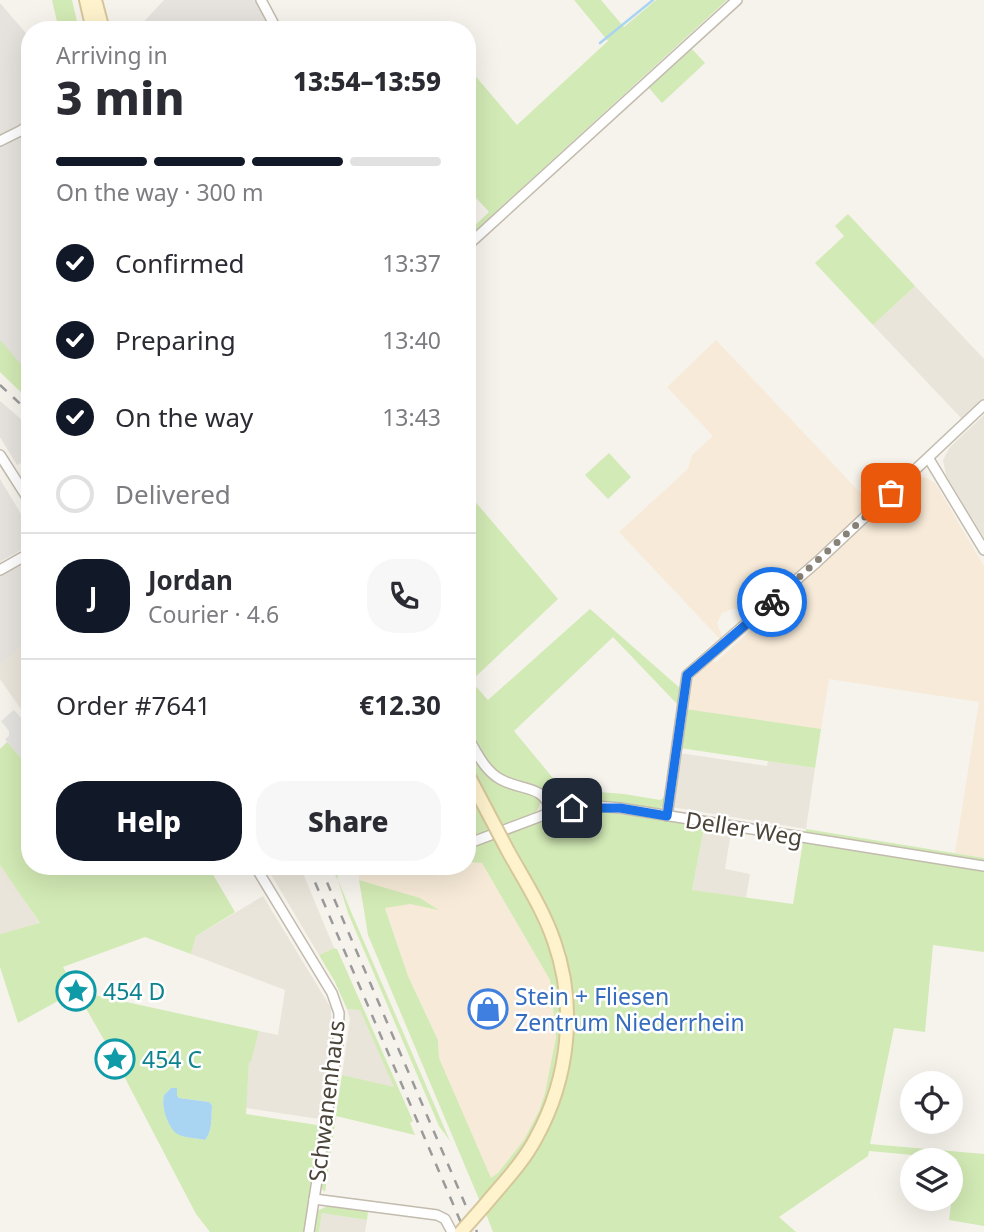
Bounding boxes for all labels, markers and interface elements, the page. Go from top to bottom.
text: Arriving in [56,39,168,71]
text: 13:54–13:59 [293,63,441,99]
text: 3 min [56,66,185,128]
text: On the way · 300 m [56,176,263,208]
icon: check [56,244,94,282]
text: Confirmed [115,245,245,281]
text: 13:37 [382,247,441,279]
icon: check [56,321,94,359]
text: Preparing [115,322,236,358]
text: 13:40 [382,324,441,356]
icon: check [56,398,94,436]
text: On the way [115,399,253,435]
text: 13:43 [382,401,441,433]
pin [861,463,921,523]
icon: bag [872,474,910,512]
text: Delivered [115,476,231,512]
button: phone [367,559,441,633]
text: Jordan [148,562,233,598]
courier [737,567,807,637]
text: J [89,578,97,614]
icon: bike [753,583,791,621]
text: Courier · 4.6 [148,598,279,630]
text: Order #7641 [56,687,211,723]
text: €12.30 [359,687,441,723]
pin [542,778,602,838]
button: Help [56,781,242,861]
button: Share [256,781,441,861]
icon: home [553,789,591,827]
street label: Deller Weg [683,803,805,853]
place icon: 454 D [55,970,97,1012]
place label: 454 D [103,975,165,1007]
place label: Stein + Fliesen Zentrum Niederrhein [515,980,745,1038]
shop icon: Stein + Fliesen Zentrum Niederrhein [467,988,509,1030]
street label: Schwanenhaus [300,1018,352,1184]
place icon: 454 C [94,1038,136,1080]
place label: 454 C [142,1043,202,1075]
map controls [900,1071,963,1211]
button: locate [900,1071,963,1134]
button: layers [900,1148,963,1211]

